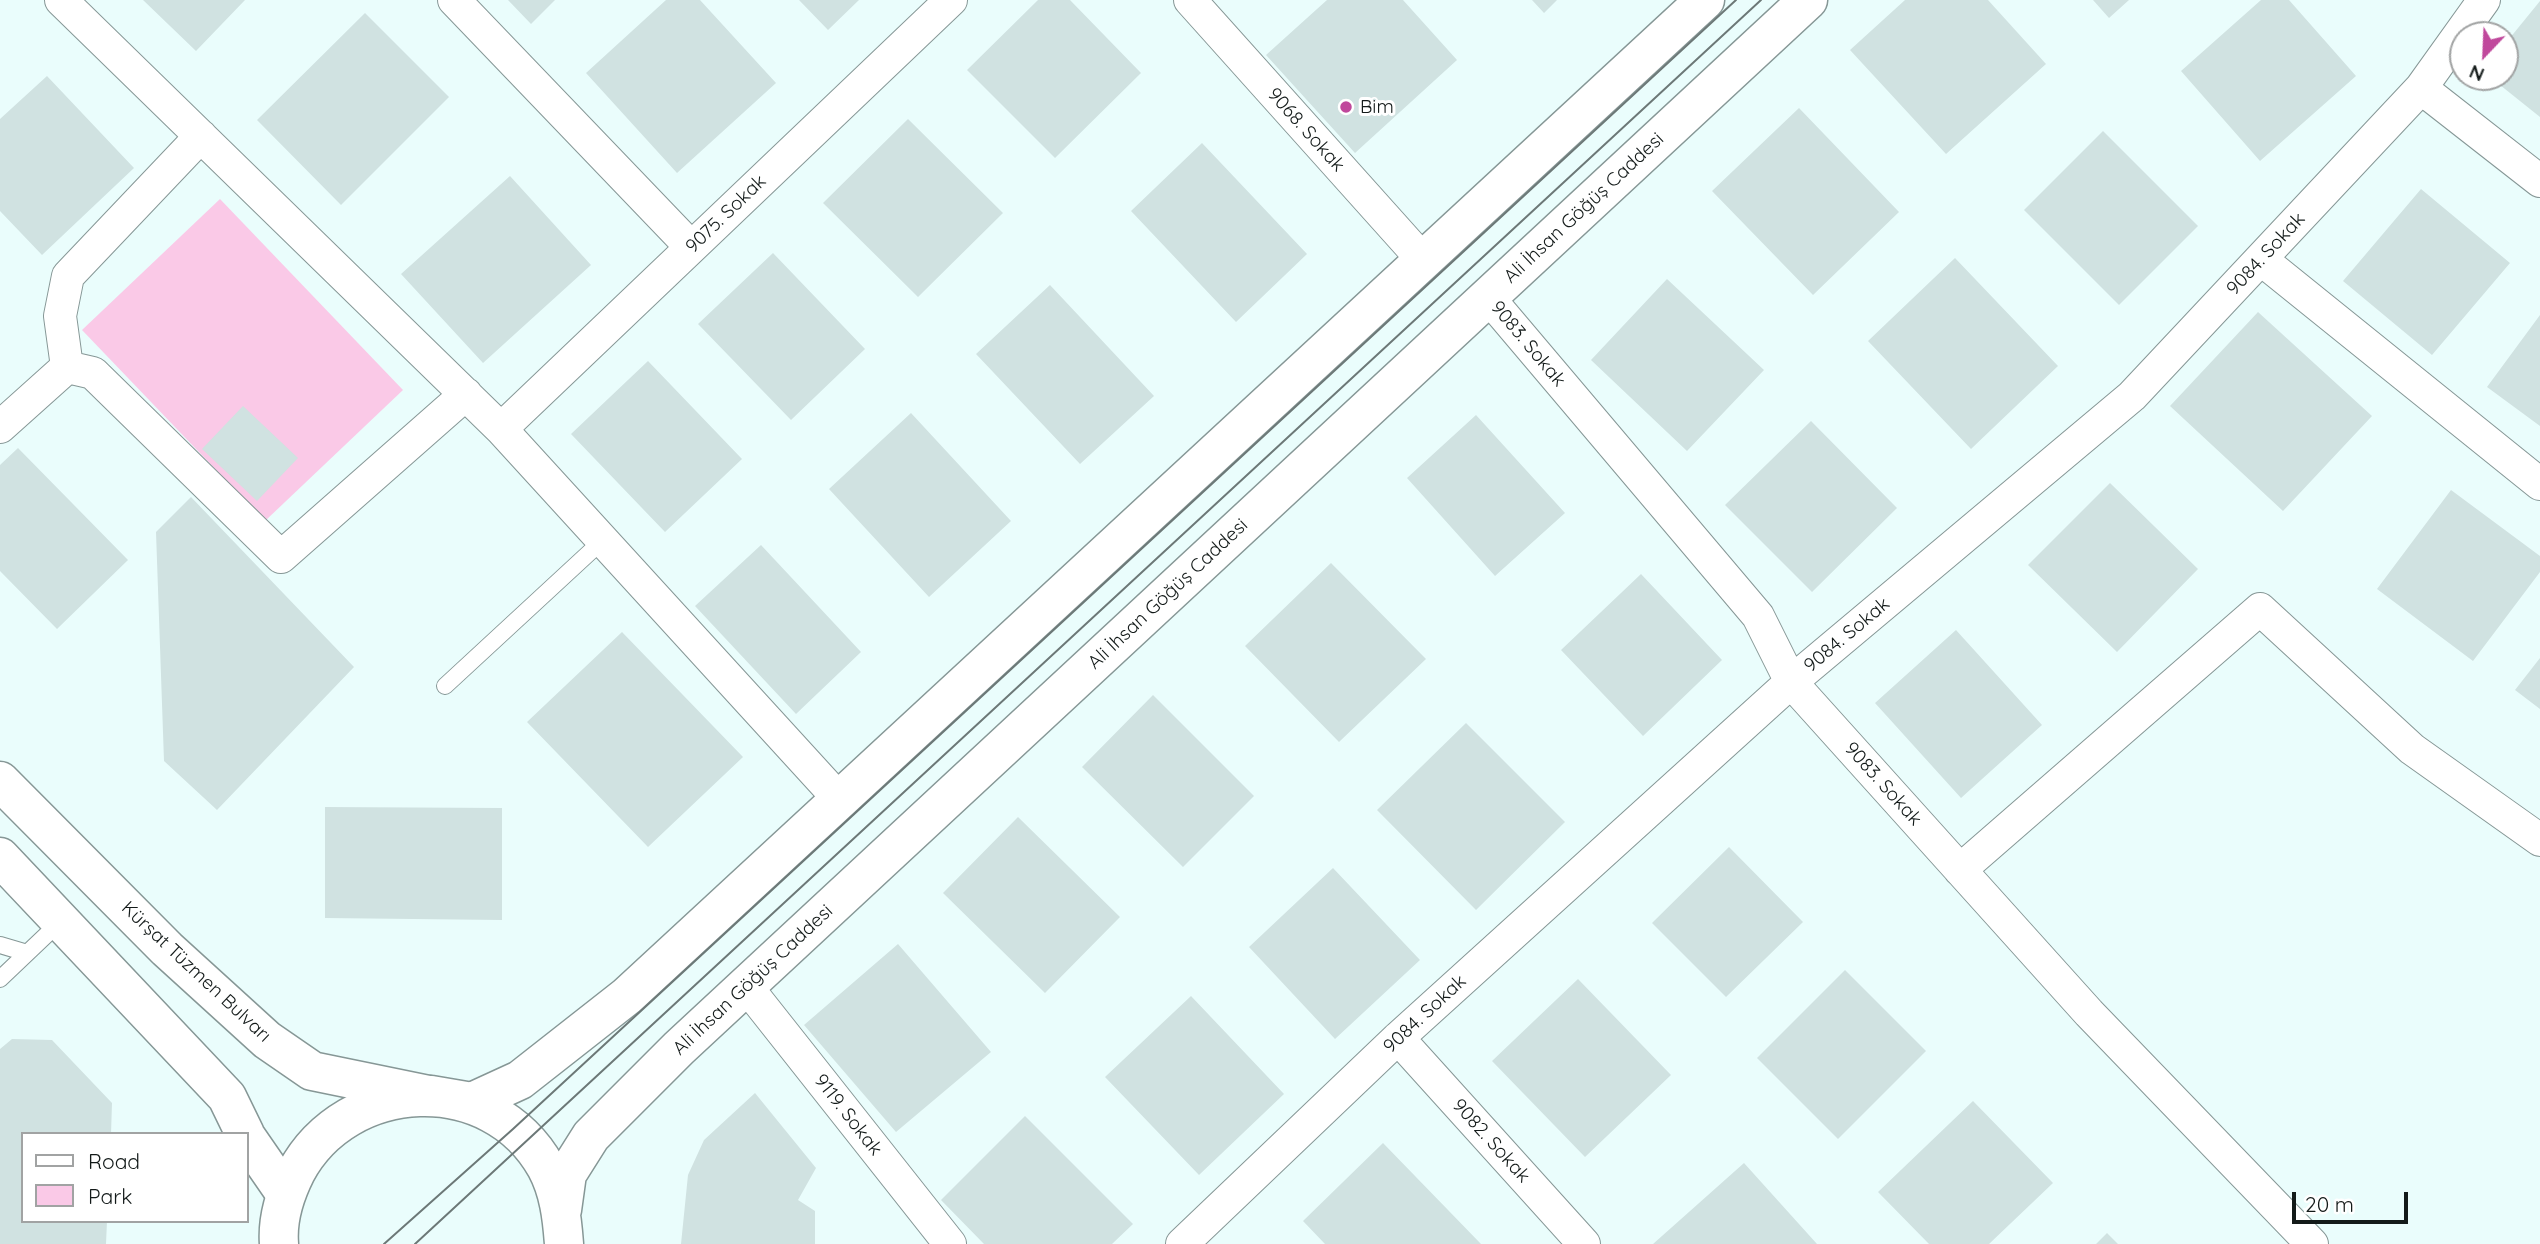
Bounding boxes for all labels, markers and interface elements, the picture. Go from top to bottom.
north arrow [2449,21,2519,91]
text: N [2465,60,2488,87]
street label: 9068. Sokak [1262,83,1350,177]
place label: Bim [1360,96,1394,118]
marker: Bim [1338,99,1354,115]
street label: Ali İhsan Göğüş Caddesi [1499,128,1669,288]
street label: 9075. Sokak [681,170,771,258]
street label: 9084. Sokak [2222,208,2310,300]
street label: 9083. Sokak [1486,297,1570,391]
street label: Ali İhsan Göğüş Caddesi [1083,514,1253,674]
street label: 9084. Sokak [1800,593,1894,677]
street label: 9083. Sokak [1840,737,1926,831]
street label: Kürşat Tüzmen Bulvarı [117,897,275,1047]
street label: Ali İhsan Göğüş Caddesi [668,900,838,1060]
street label: 9084. Sokak [1379,970,1471,1058]
street label: 9119. Sokak [809,1070,887,1160]
street label: 9082. Sokak [1447,1094,1535,1188]
legend [21,1132,248,1223]
text: Road [88,1148,140,1174]
scale bar [2295,1178,2410,1222]
text: Park [88,1183,132,1209]
text: 20 m [2305,1191,2354,1217]

